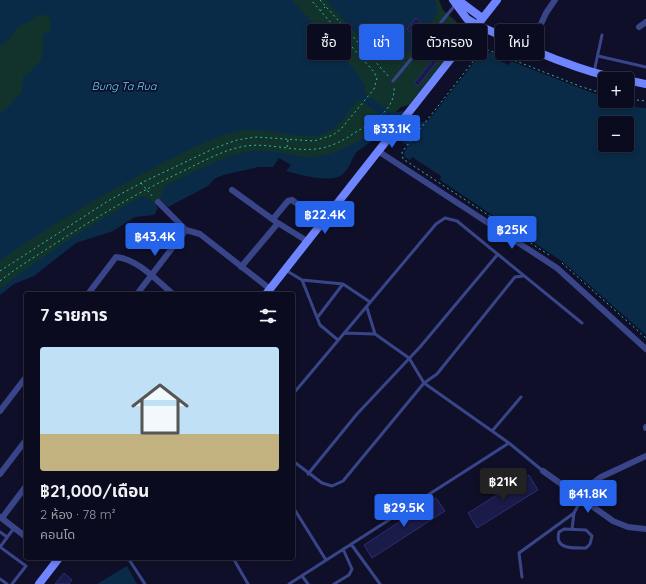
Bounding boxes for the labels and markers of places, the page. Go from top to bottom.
pin: ฿33.1K [359,115,425,149]
pin: ฿22.4K [292,201,358,235]
pin: ฿25K [488,216,536,250]
pin: ฿43.4K [122,223,188,257]
pin: ฿21K [479,468,527,502]
pin: ฿41.8K [555,480,621,514]
pin: ฿29.5K [371,494,437,528]

